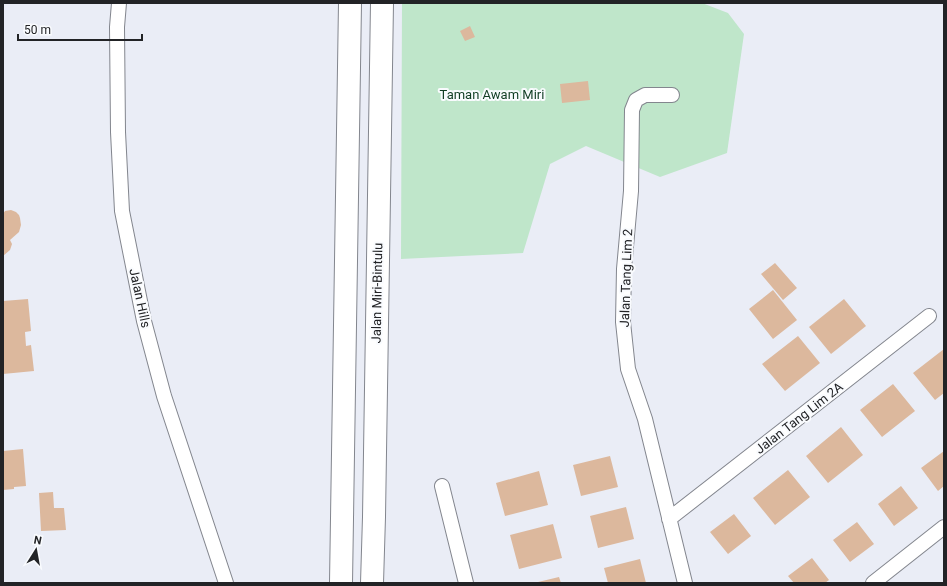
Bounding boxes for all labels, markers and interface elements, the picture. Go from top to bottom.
scale bar [18,16,142,42]
text: 50 m [24,23,51,37]
park label: Taman Awam Miri [440,87,544,102]
street label: Jalan Tang Lim 2 [617,228,635,328]
street label: Jalan Miri-Bintulu [369,243,385,343]
street label: Jalan Hills [126,267,154,329]
street label: Jalan Tang Lim 2A [752,379,846,457]
north arrow [16,530,56,570]
text: N [33,534,43,548]

